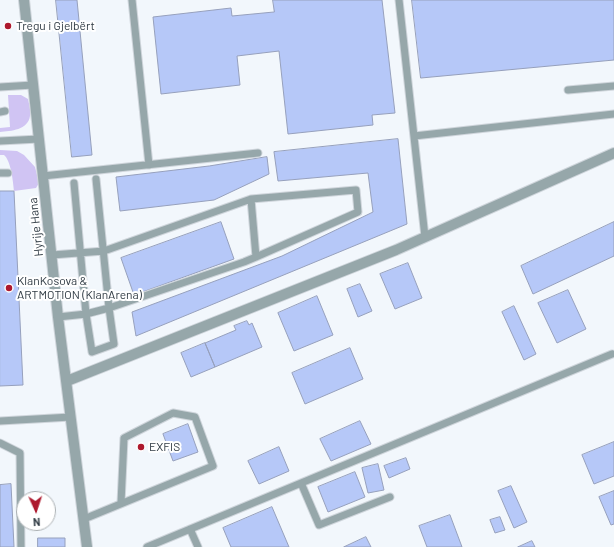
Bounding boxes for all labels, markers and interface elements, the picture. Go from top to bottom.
place label: Tregu i Gjelbërt [16,19,95,33]
marker: Tregu i Gjelbërt [3,21,13,31]
street label: Hyrije Hana [26,197,46,257]
place label: KlanKosova & ARTMOTION (KlanArena) [17,274,142,302]
marker: KlanKosova & ARTMOTION (KlanArena) [4,283,14,293]
place label: EXFIS [149,440,180,454]
marker: EXFIS [136,442,146,452]
north arrow [16,491,56,531]
text: N [33,516,41,529]

